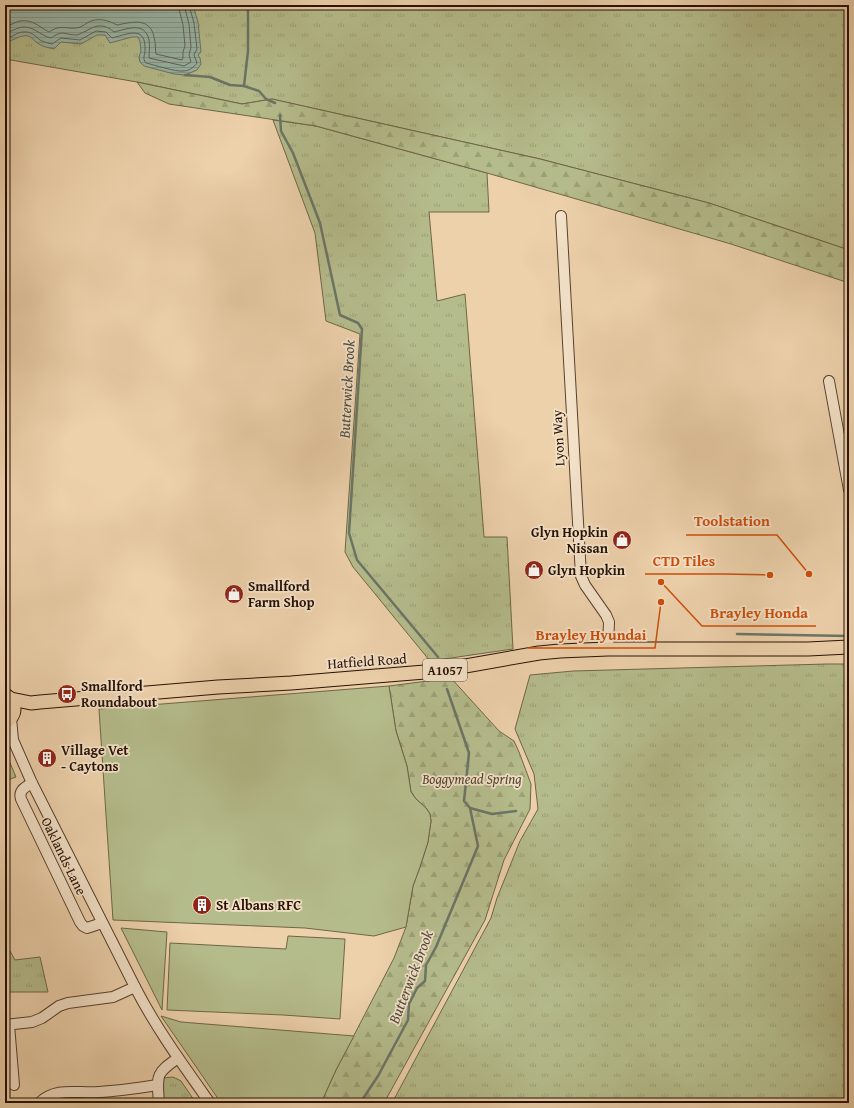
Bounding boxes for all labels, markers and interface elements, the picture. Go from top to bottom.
water label: Butterwick Brook [333,339,360,440]
street label: Lyon Way [547,409,569,467]
callout: Toolstation [686,508,777,535]
text: Toolstation [694,510,770,531]
place label: Glyn Hopkin Nissan [531,522,609,558]
shop icon: Glyn Hopkin Nissan [611,529,633,551]
callout: CTD Tiles [645,547,723,574]
text: CTD Tiles [653,550,715,571]
shop icon: Glyn Hopkin [523,559,545,581]
place label: Glyn Hopkin [548,560,626,580]
place label: Smallford Farm Shop [248,576,314,612]
shop icon: Smallford Farm Shop [223,583,245,605]
callout: Brayley Honda [702,599,816,626]
text: Brayley Honda [710,602,808,623]
callout: Brayley Hyundai [528,621,655,648]
text: Brayley Hyundai [536,624,647,645]
street label: Hatfield Road [327,648,408,674]
road number: A1057 [423,659,467,681]
place label: Smallford Roundabout [81,676,158,712]
bus stop icon: Smallford Roundabout [56,683,78,705]
place label: Village Vet - Caytons [61,740,129,776]
building icon: Village Vet - Caytons [36,747,58,769]
park label: Boggymead Spring [421,769,522,789]
street label: Oaklands Lane [36,814,92,899]
building icon: St Albans RFC [191,894,213,916]
place label: St Albans RFC [216,895,301,915]
water label: Butterwick Brook [383,927,438,1027]

